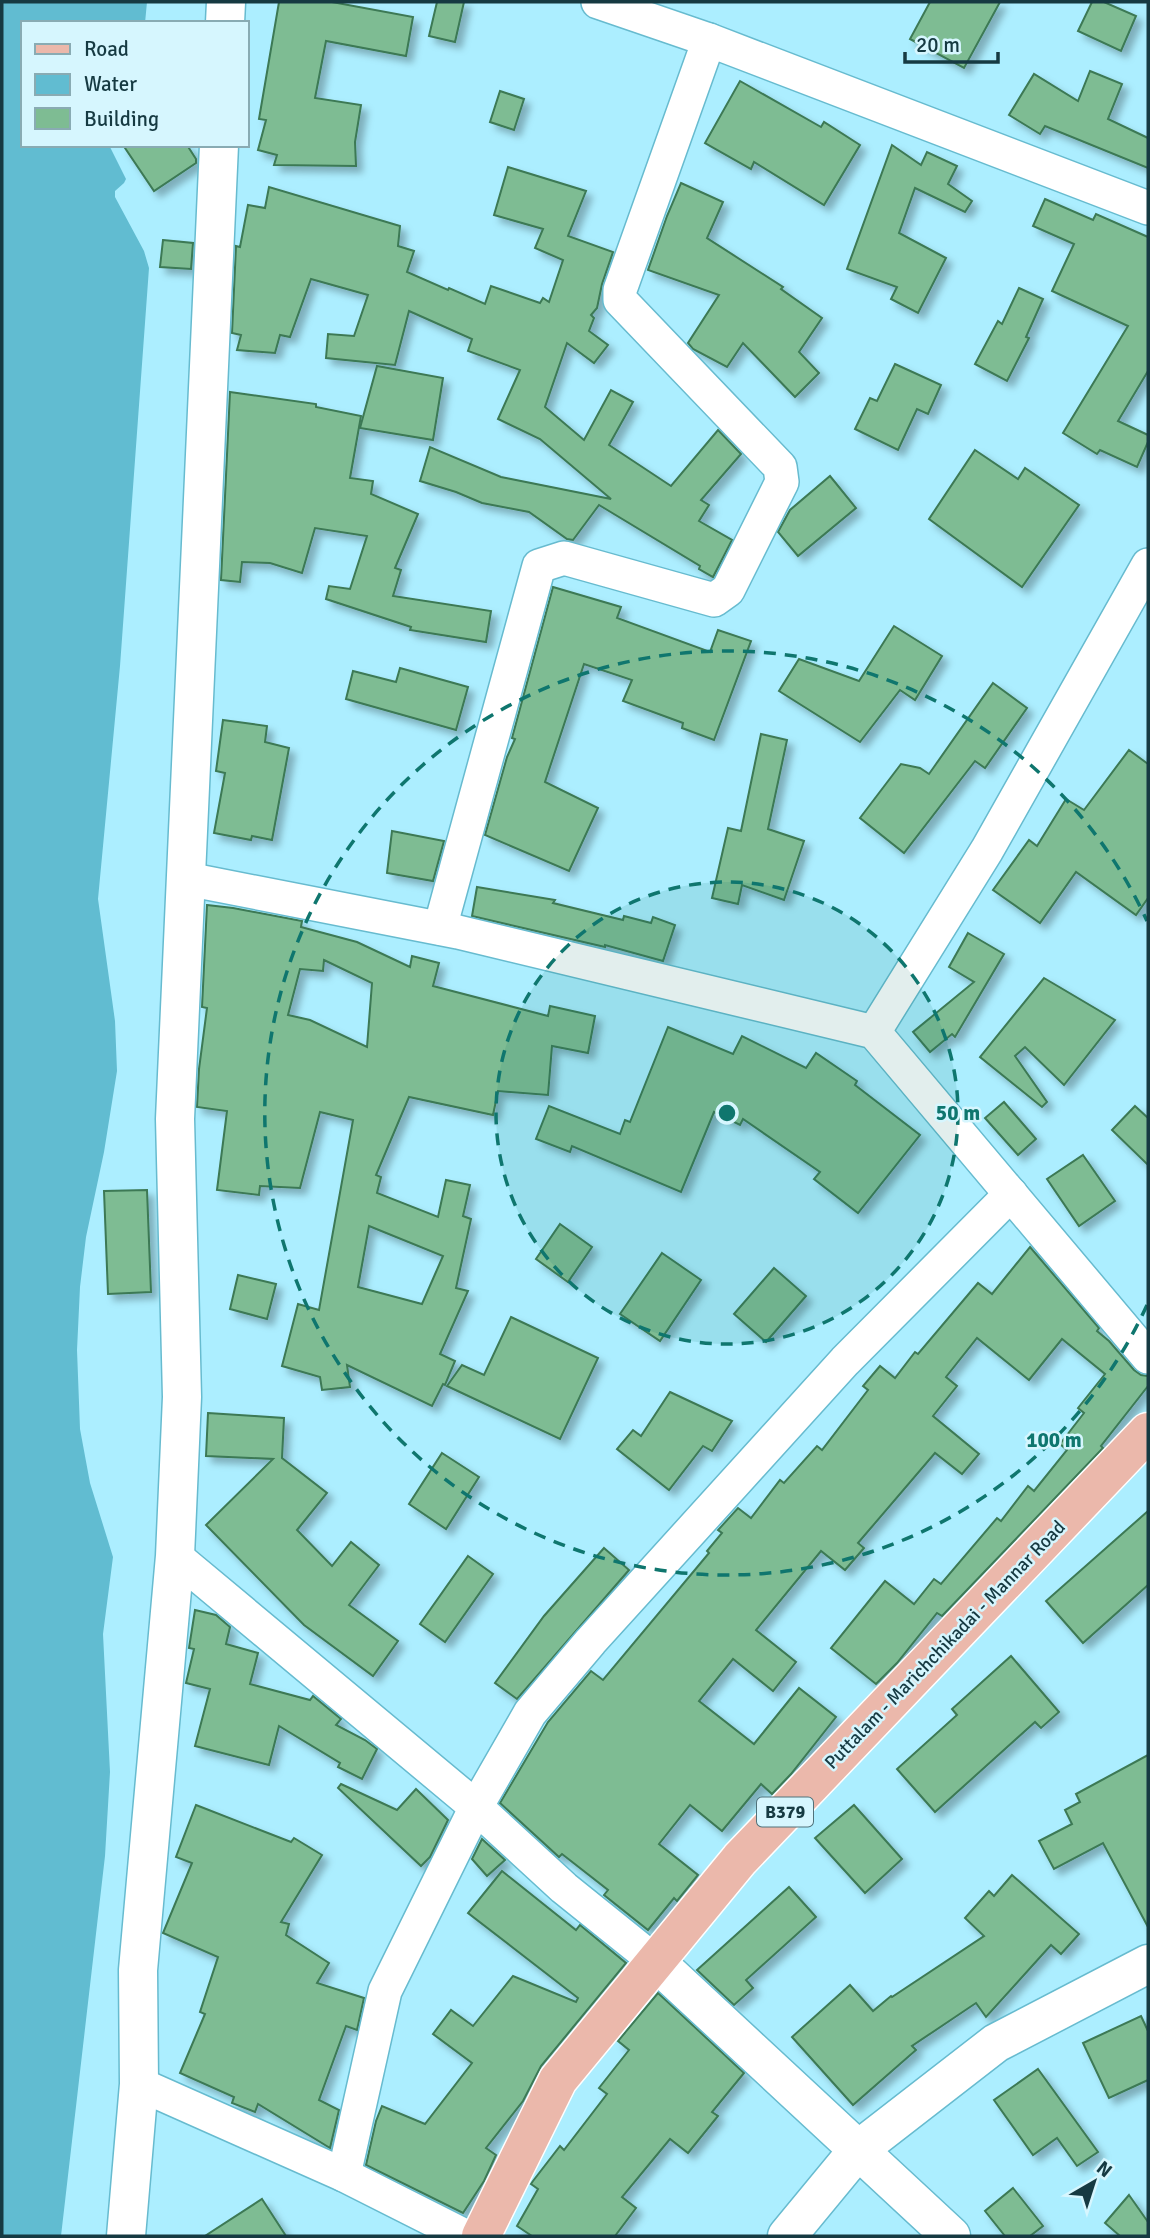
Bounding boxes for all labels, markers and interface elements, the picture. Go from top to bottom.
legend [21,21,248,147]
scale bar [905,21,998,65]
text: 20 m [916,32,960,58]
text: Road [84,36,129,62]
text: Water [84,71,137,97]
text: Building [84,106,159,132]
text: 50 m [936,1100,980,1126]
centre of rings [715,1101,739,1125]
text: 100 m [1026,1427,1082,1453]
street label: Puttalam - Marichchikadai - Mannar Road [819,1516,1071,1774]
road number: B379 [757,1798,813,1826]
north arrow [1059,2147,1129,2217]
text: N [1091,2156,1117,2183]

